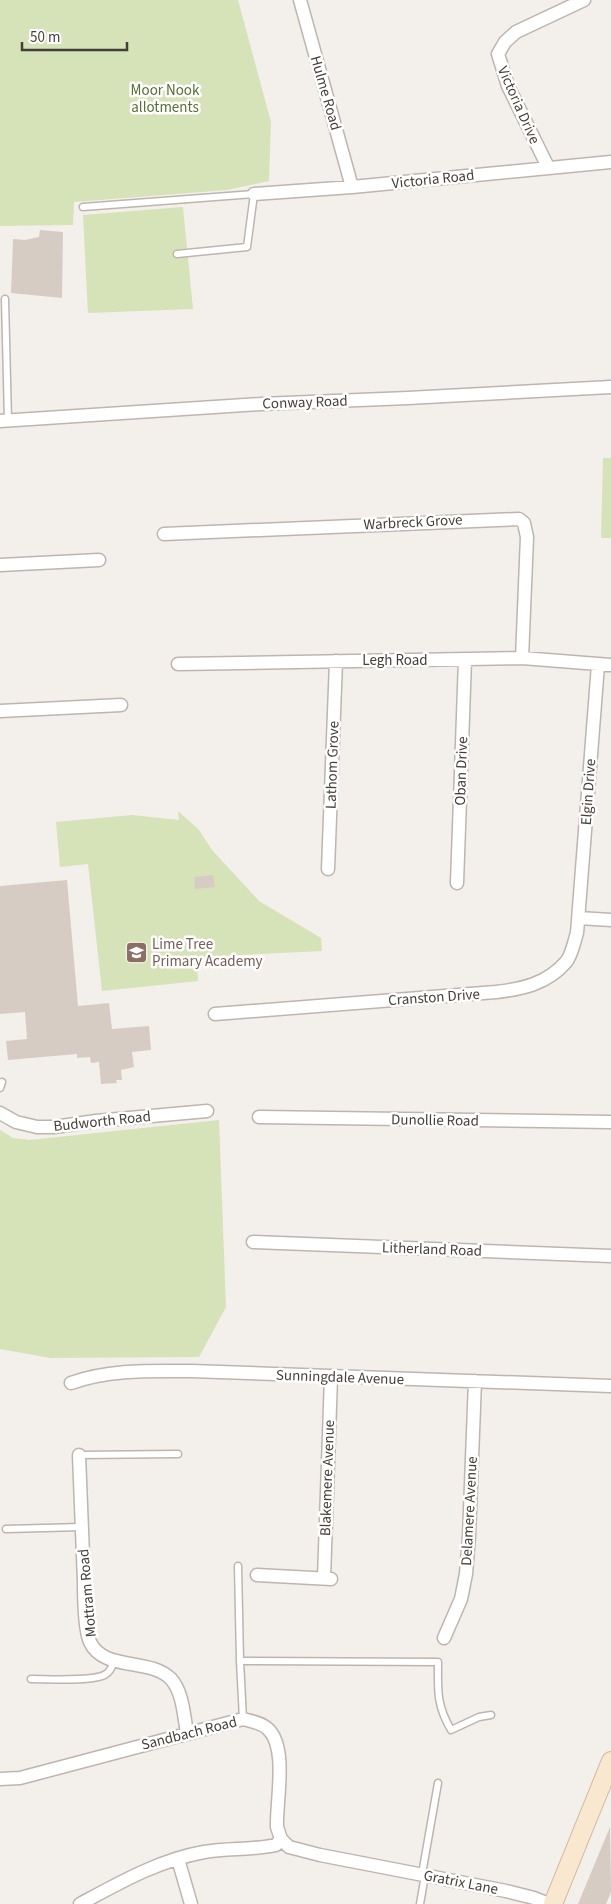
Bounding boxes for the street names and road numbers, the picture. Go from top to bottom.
street label: Hulme Road [305,53,346,133]
street label: Victoria Drive [492,63,545,147]
street label: Victoria Road [391,165,475,194]
street label: Conway Road [262,391,348,414]
street label: Warbreck Grove [363,509,463,536]
street label: Legh Road [362,650,428,671]
street label: Lathom Grove [320,721,345,809]
street label: Oban Drive [450,736,473,806]
street label: Elgin Drive [576,758,601,826]
street label: Cranston Drive [387,984,481,1011]
street label: Budworth Road [52,1106,152,1137]
street label: Dunollie Road [391,1109,479,1132]
street label: Litherland Road [382,1237,482,1262]
street label: Sunningdale Avenue [276,1365,404,1390]
street label: Blakemere Avenue [315,1419,340,1537]
street label: Delamere Avenue [456,1456,483,1566]
street label: Mottram Road [73,1548,102,1638]
street label: Sandbach Road [139,1711,239,1756]
street label: Gratrix Lane [422,1865,500,1900]

